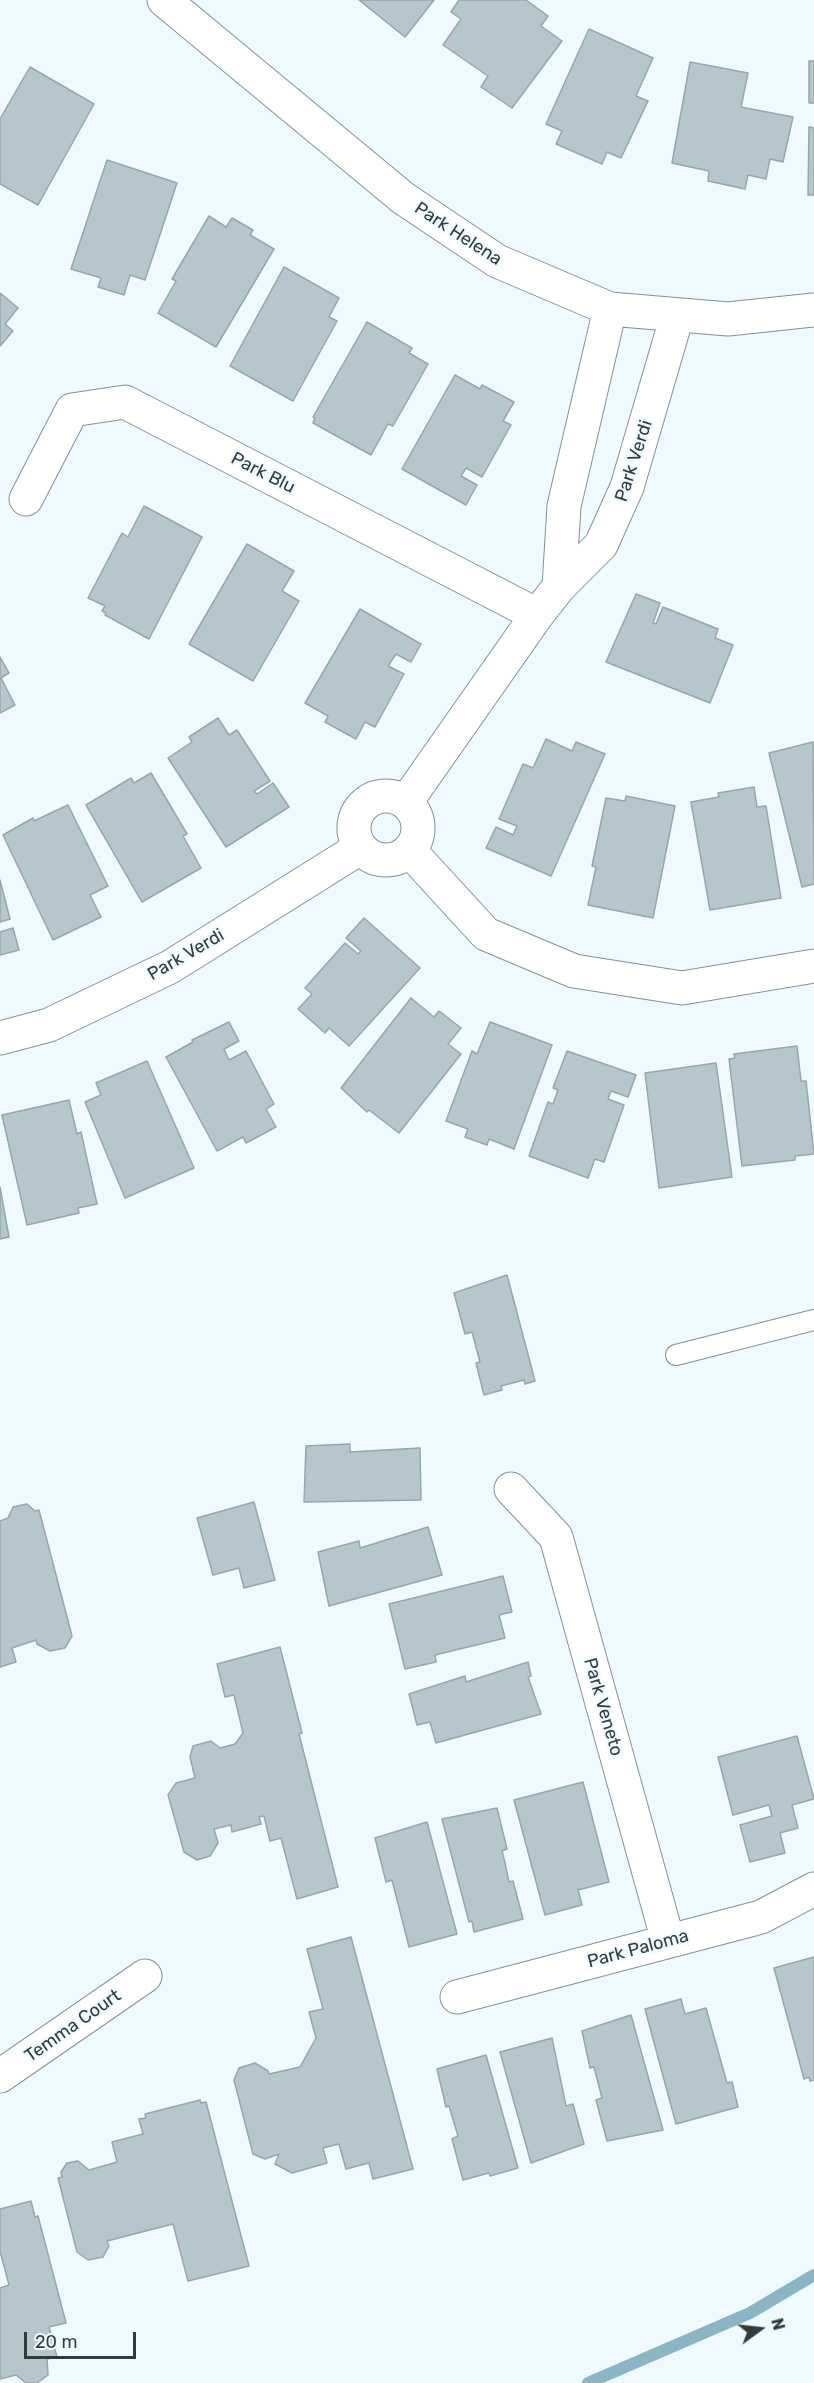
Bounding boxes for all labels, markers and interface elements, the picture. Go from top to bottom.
street label: Park Helena [410,198,506,270]
street label: Park Verdi [611,417,657,505]
street label: Park Blu [227,448,299,498]
street label: Park Verdi [144,925,228,985]
street label: Park Veneto [579,1655,627,1759]
street label: Park Paloma [585,1925,691,1973]
street label: Temma Court [21,1985,125,2067]
north arrow [730,2299,790,2359]
text: N [767,2316,789,2332]
scale bar [27,2320,140,2358]
text: 20 m [35,2331,77,2353]

